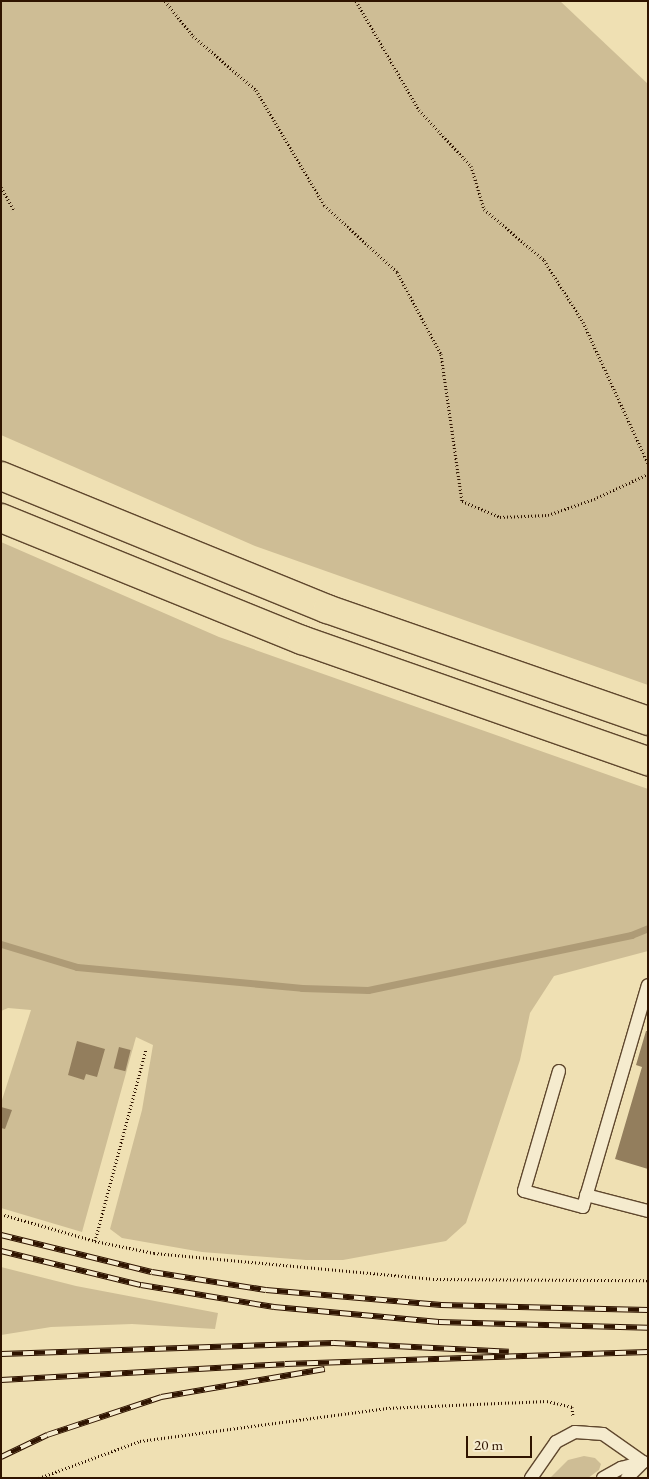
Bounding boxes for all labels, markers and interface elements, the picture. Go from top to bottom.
scale bar [469,1426,535,1458]
text: 20 m [474,1435,503,1454]

